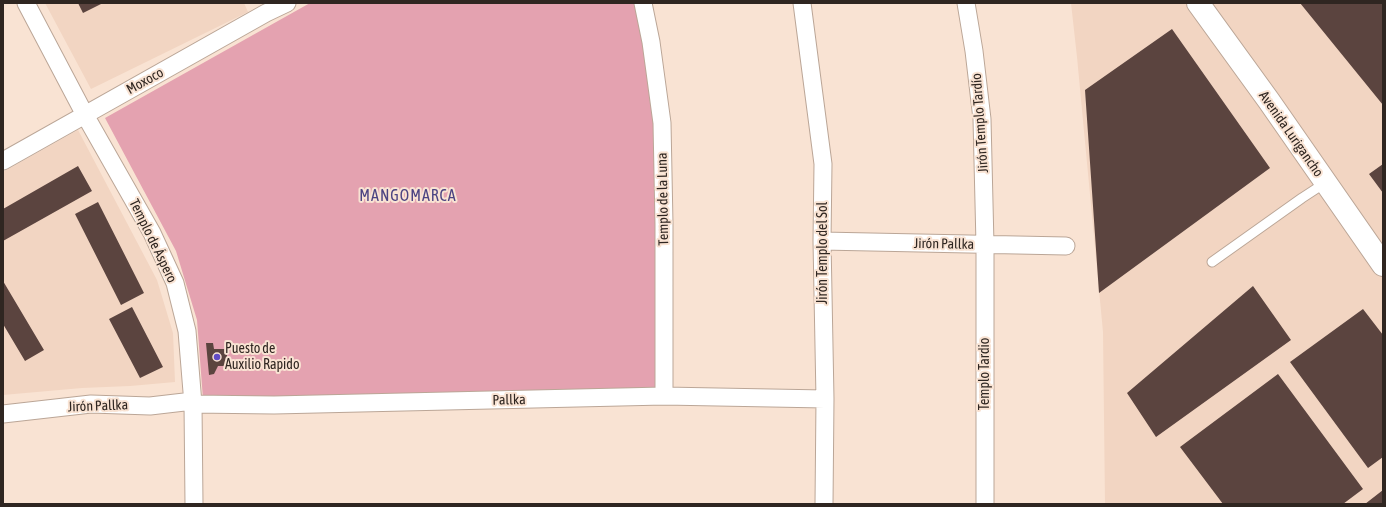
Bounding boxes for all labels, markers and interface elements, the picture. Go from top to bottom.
street label: Moxoco [124,64,166,98]
street label: Jirón Templo Tardío [968,73,992,173]
street label: Avenida Lurigancho [1255,88,1327,180]
street label: Templo de la Luna [654,152,672,246]
district label: MANGOMARCA [359,186,457,206]
street label: Templo de Áspero [126,196,180,286]
street label: Jirón Templo del Sol [815,202,831,304]
street label: Jirón Pallka [914,235,974,253]
street label: Templo Tardio [977,338,993,410]
place label: Puesto de Auxilio Rapido [225,341,300,374]
marker: Puesto de Auxilio Rapido [212,352,222,362]
street label: Pallka [492,391,526,409]
street label: Jirón Pallka [68,397,128,415]

